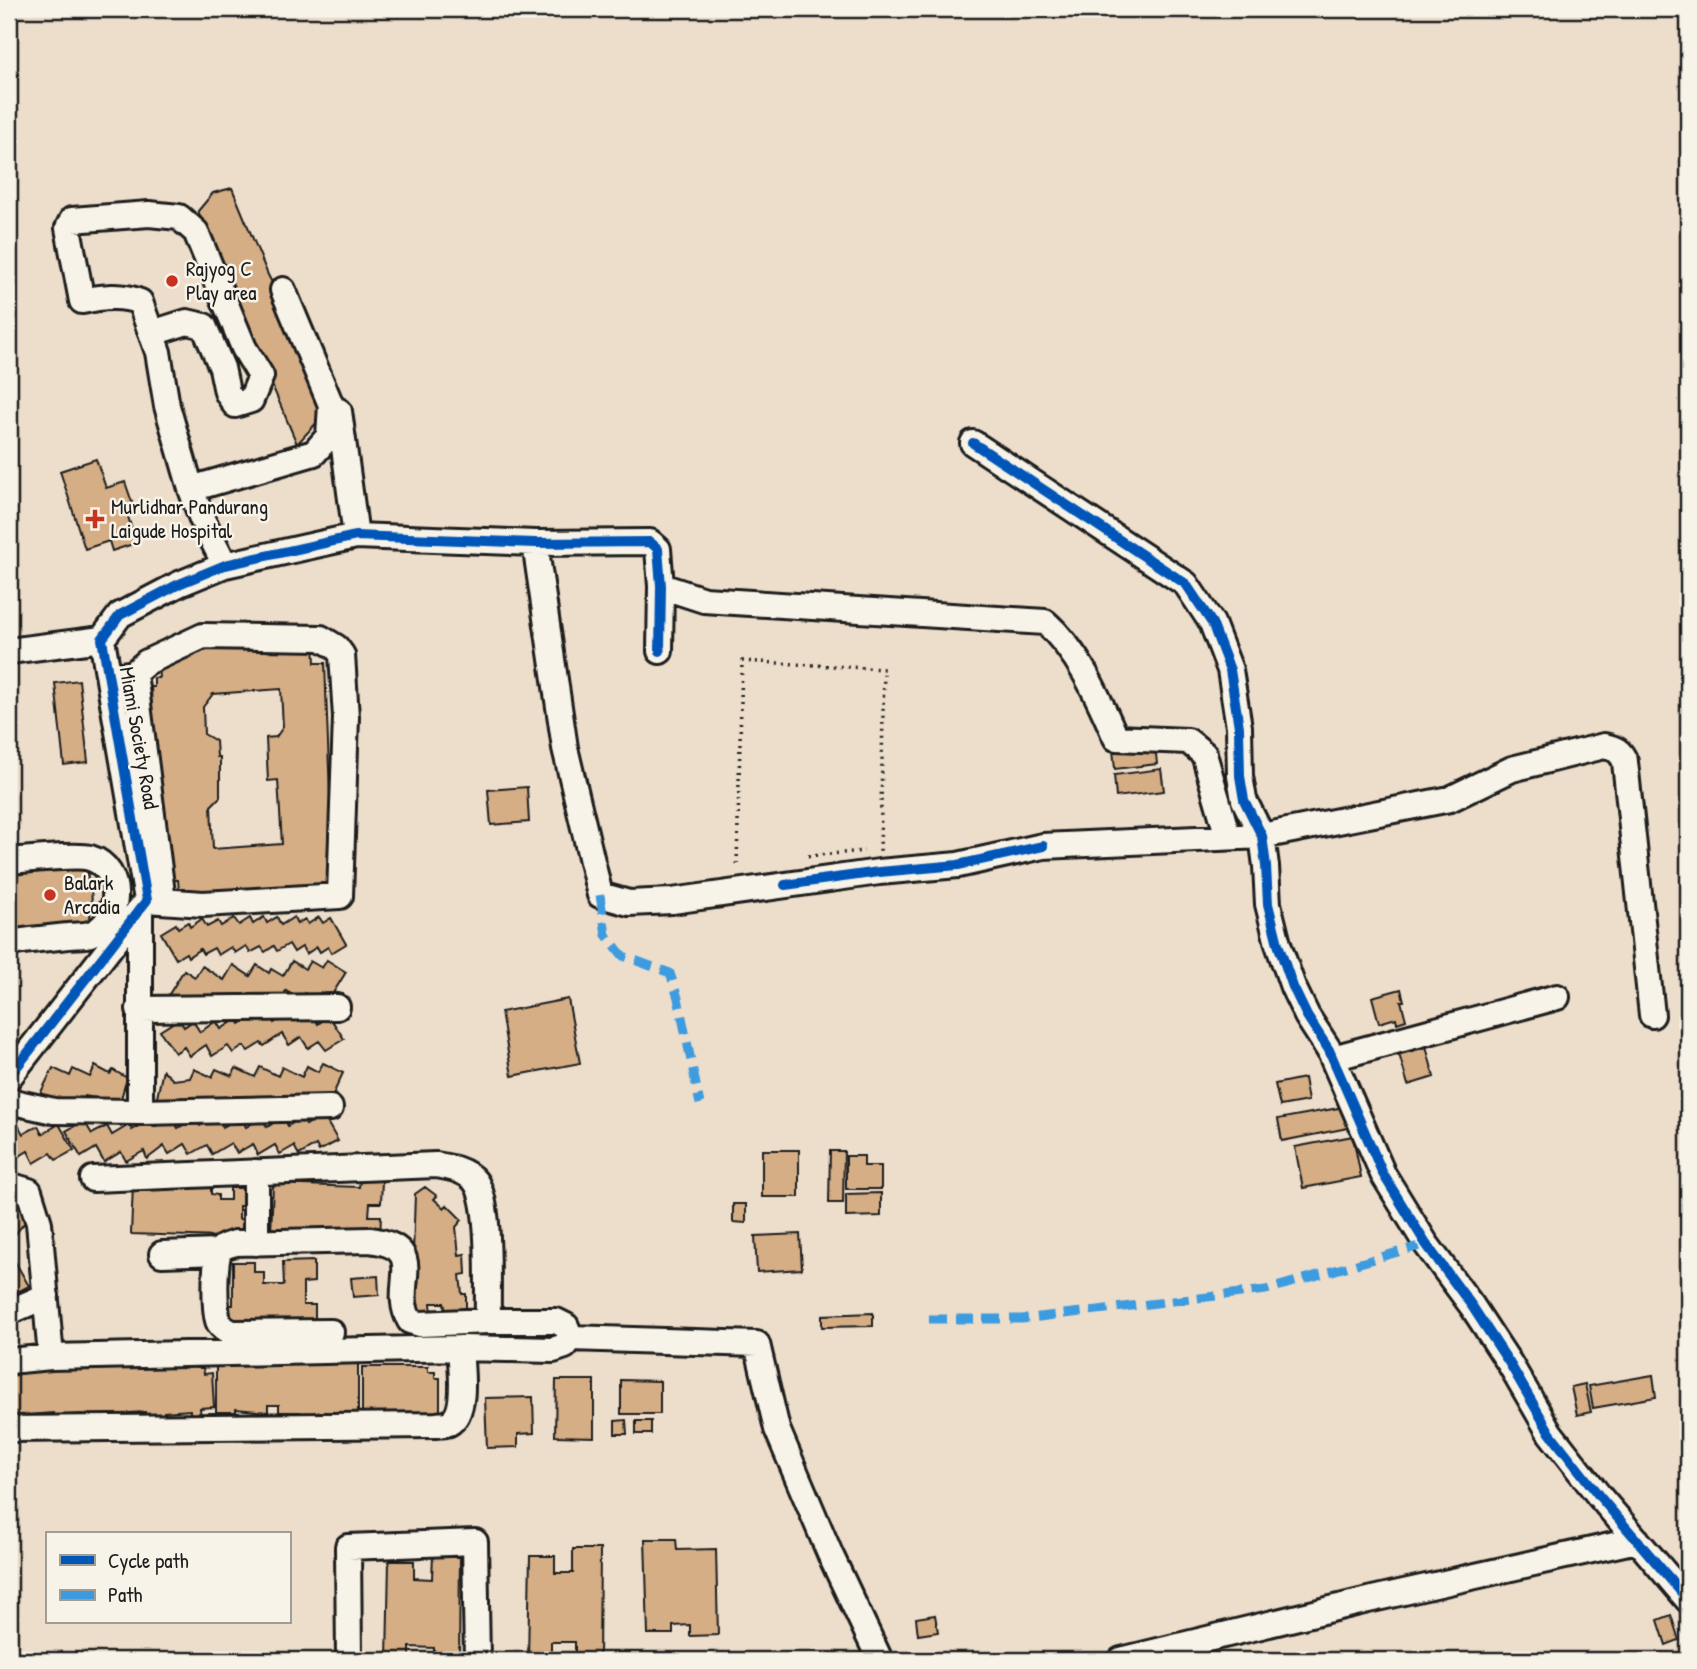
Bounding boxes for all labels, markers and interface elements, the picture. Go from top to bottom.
place label: Rajyog C Play area [186,254,257,307]
marker: Rajyog C Play area [164,273,180,289]
place label: Murlidhar Pandurang Laigude Hospital [111,492,268,545]
marker: Murlidhar Pandurang Laigude Hospital [85,509,105,529]
street label: Miami Society Road [113,665,166,811]
place label: Balark Arcadia [64,868,120,921]
marker: Balark Arcadia [42,887,58,903]
legend [46,1532,290,1624]
text: Cycle path [108,1546,189,1575]
text: Path [108,1580,143,1609]

